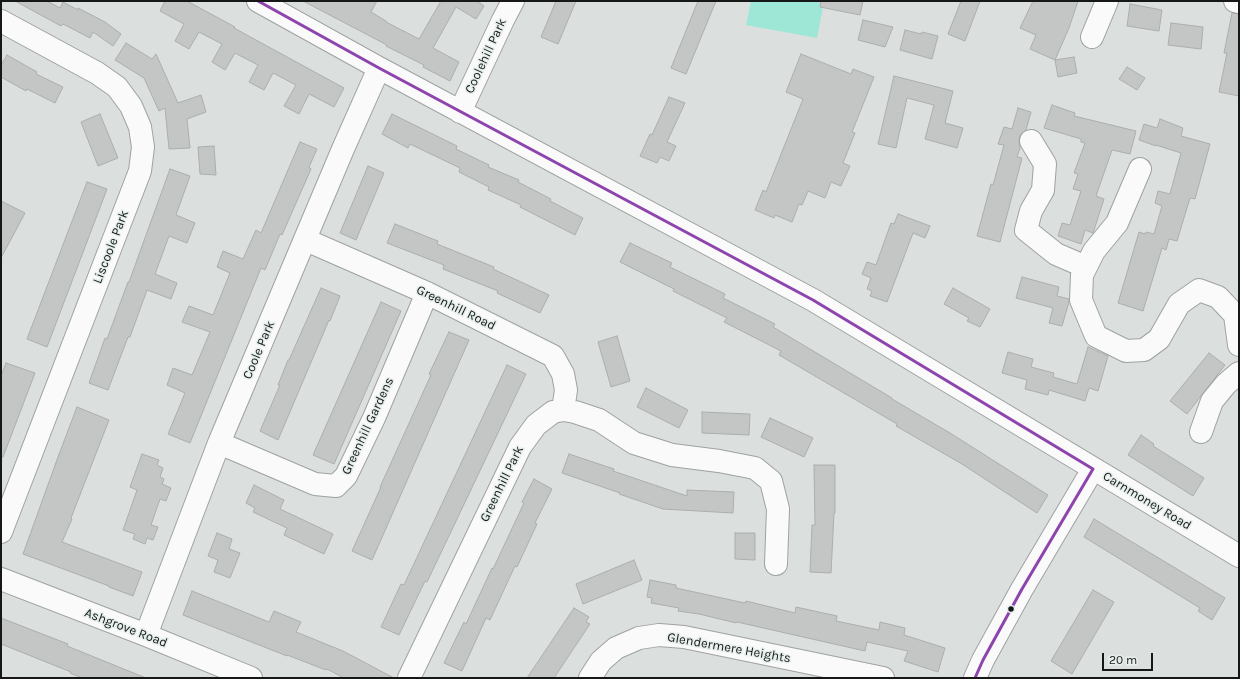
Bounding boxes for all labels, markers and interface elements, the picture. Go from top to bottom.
street label: Coolehill Park [462,16,510,96]
street label: Liscoole Park [90,208,132,286]
street label: Greenhill Road [414,282,498,334]
street label: Coole Park [240,318,278,382]
street label: Greenhill Gardens [339,375,397,477]
street label: Greenhill Park [477,443,527,525]
street label: Carnmoney Road [1100,468,1194,534]
unlabelled marker [1006,604,1016,614]
street label: Ashgrove Road [82,605,170,651]
street label: Glendermere Heights [666,629,792,667]
scale bar [1104,645,1155,671]
text: 20 m [1109,653,1137,667]

